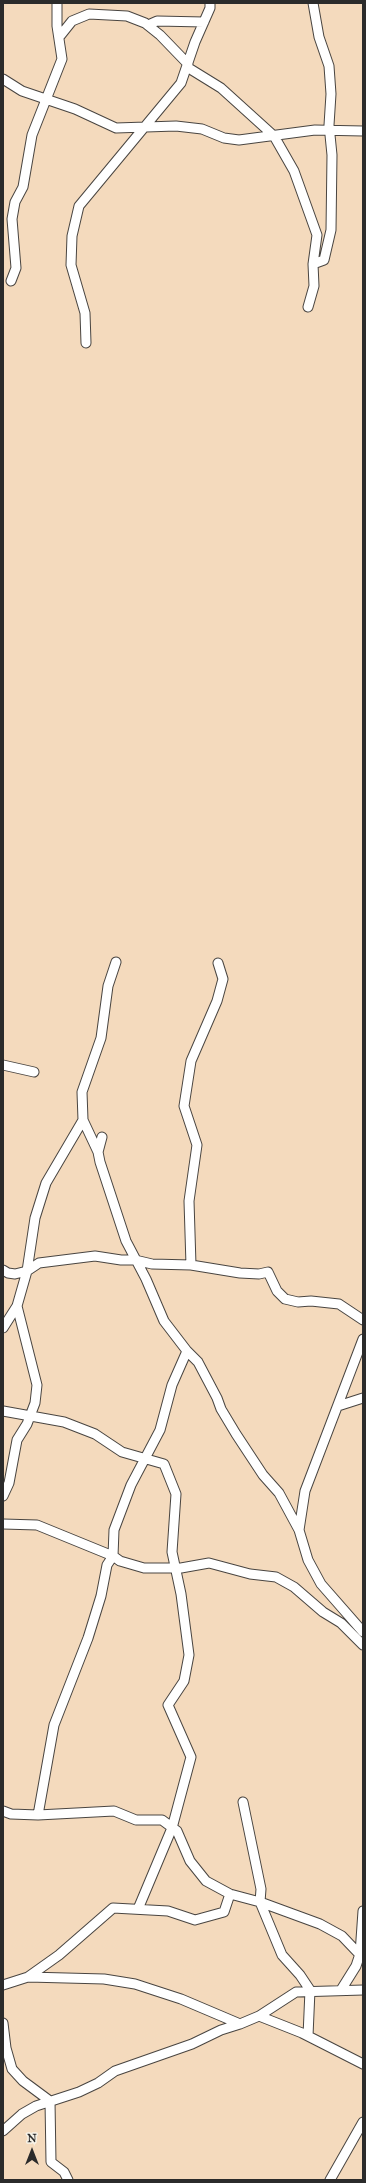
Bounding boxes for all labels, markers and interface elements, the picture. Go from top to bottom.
north arrow [12,2131,52,2171]
text: N [27,2132,37,2145]

